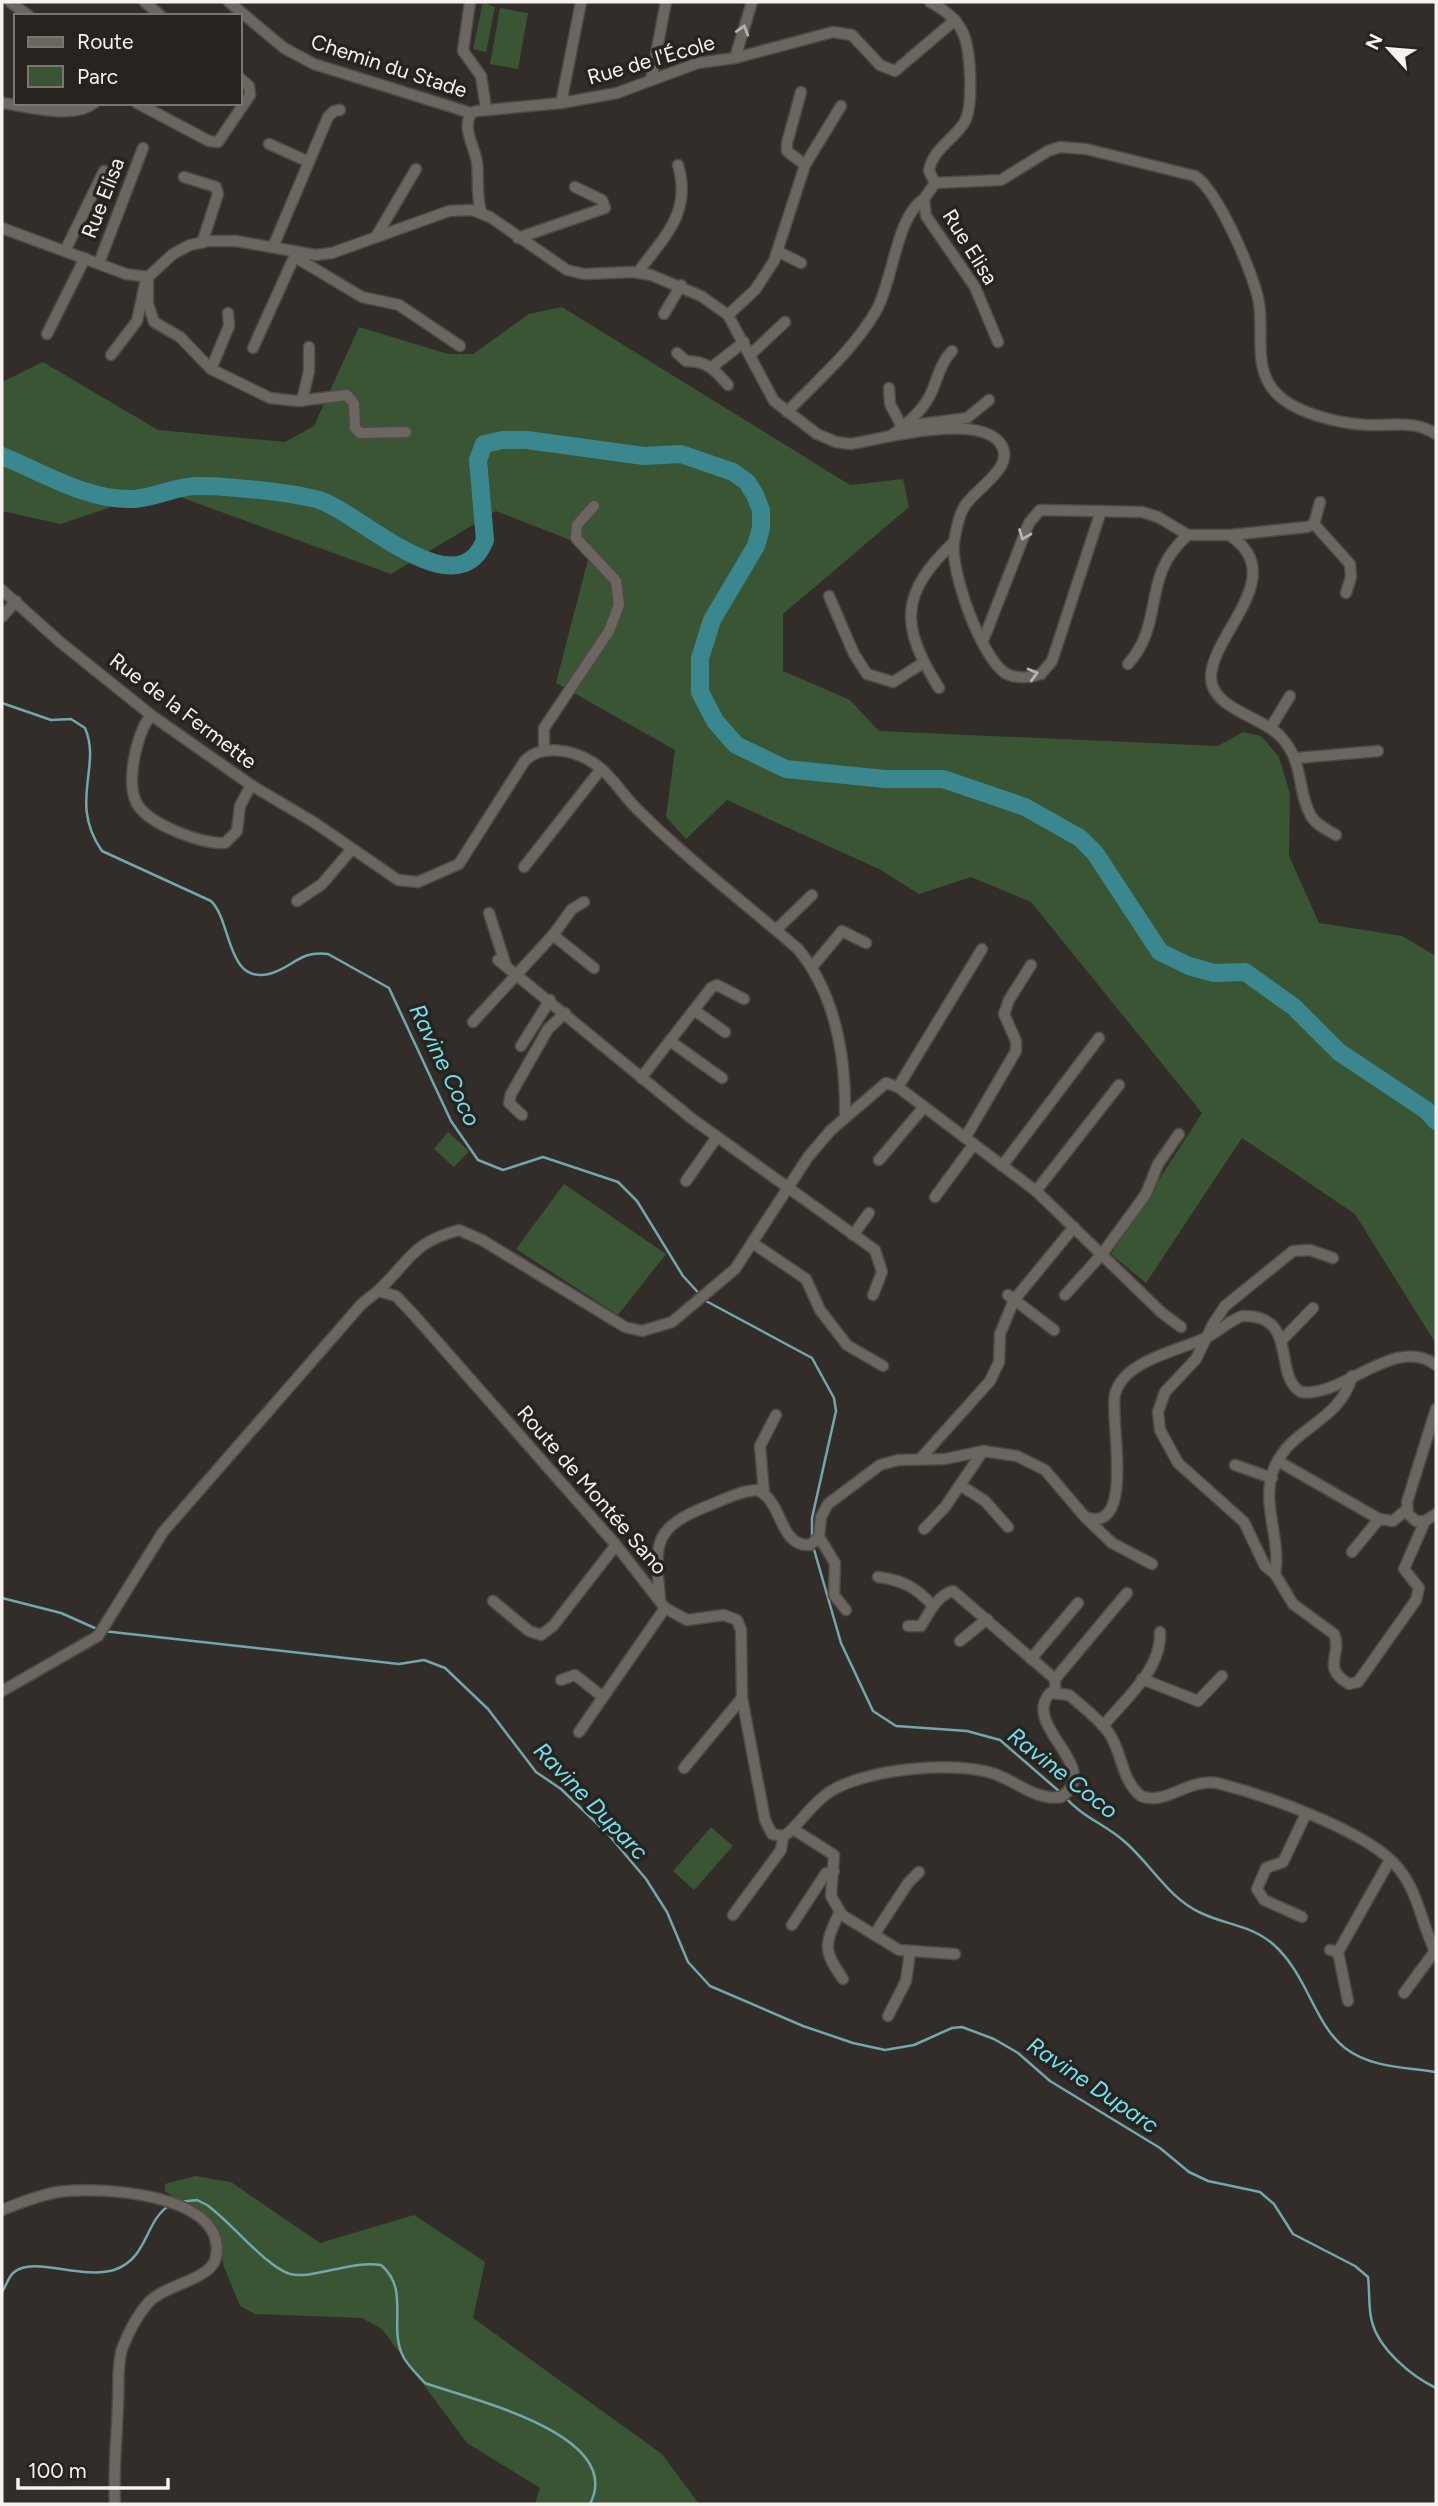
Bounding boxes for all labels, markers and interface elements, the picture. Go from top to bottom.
legend [14,14,242,105]
north arrow [1354,14,1424,84]
one-way arrow [735,24,750,36]
text: Route [77,29,133,54]
street label: Chemin du Stade [308,29,470,103]
street label: Rue de l'École [584,29,717,90]
text: N [1361,30,1388,53]
text: Parc [77,64,118,89]
street label: Rue Elisa [76,154,129,241]
street label: Rue Elisa [938,205,1003,289]
one-way arrow [1019,528,1033,540]
street label: Rue de la Fermette [105,647,262,774]
one-way arrow [1026,668,1038,682]
water label: Ravine Coco [403,999,487,1131]
street label: Route de Montée Sano [512,1400,673,1579]
water label: Ravine Coco [1002,1721,1124,1825]
water label: Ravine Duparc [528,1736,654,1866]
water label: Ravine Duparc [1022,2031,1164,2140]
scale bar [18,2446,168,2490]
text: 100 m [28,2458,87,2483]

